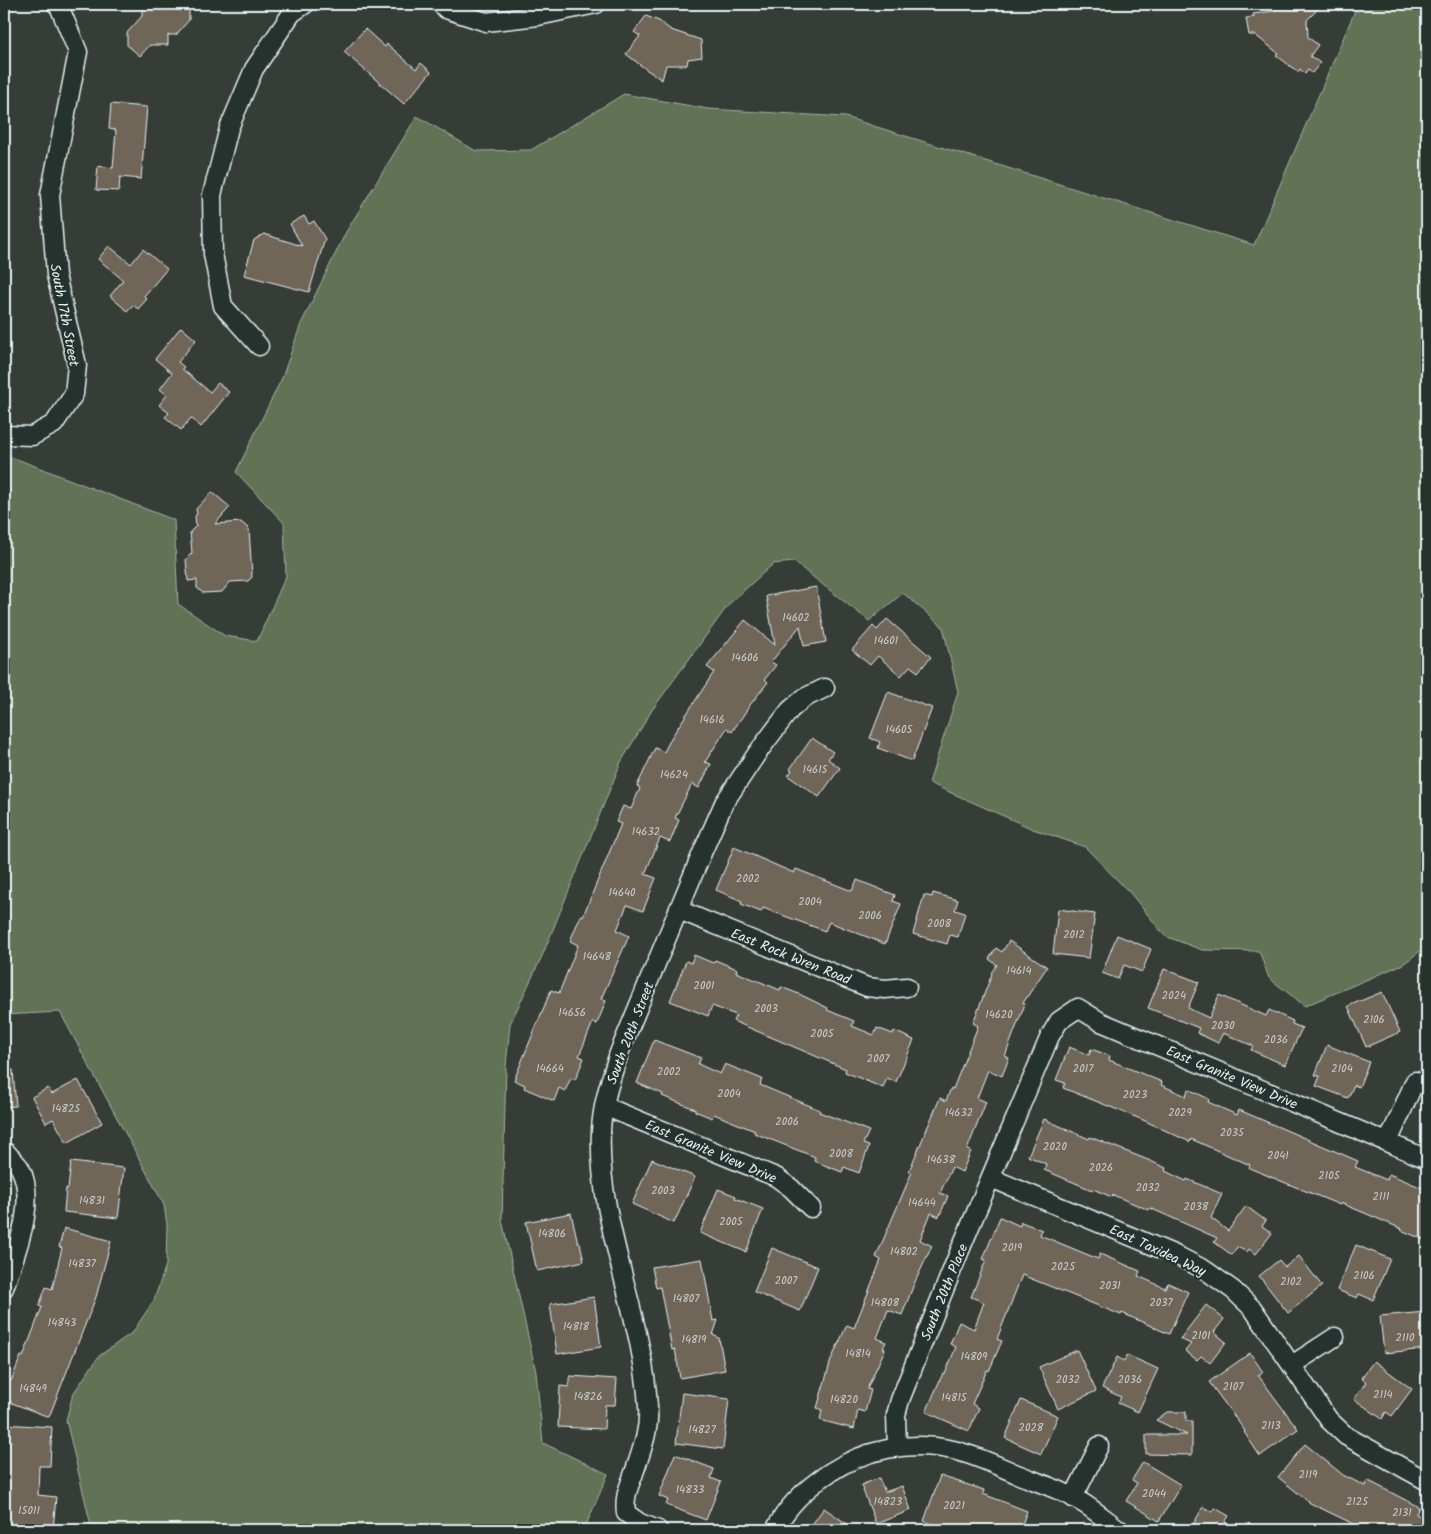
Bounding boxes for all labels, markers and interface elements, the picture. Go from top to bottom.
street label: South 17th Street [43,262,85,369]
house number: 14602 [782,609,810,627]
house number: 14601 [874,632,898,650]
house number: 14606 [731,649,759,667]
house number: 14616 [699,711,725,729]
house number: 14605 [885,721,914,739]
house number: 14615 [803,761,829,779]
house number: 14624 [660,766,688,784]
house number: 14632 [632,823,660,841]
house number: 2002 [736,870,760,888]
house number: 14640 [608,884,636,902]
house number: 2004 [798,893,822,911]
house number: 2006 [858,907,882,925]
house number: 2008 [927,915,951,933]
street label: East Rock Wren Road [727,923,855,991]
house number: 2012 [1063,926,1085,944]
house number: 14648 [583,948,612,966]
house number: 14614 [1006,962,1032,980]
house number: 2001 [694,977,714,995]
street label: South 20th Street [601,978,661,1088]
house number: 2024 [1162,987,1186,1005]
house number: 2003 [754,1000,778,1018]
house number: 14656 [558,1004,586,1022]
house number: 14620 [985,1006,1013,1024]
house number: 2106 [1363,1011,1385,1029]
house number: 2030 [1211,1017,1235,1035]
house number: 2005 [810,1025,835,1043]
house number: 2036 [1264,1031,1288,1049]
street label: East Granite View Drive [1162,1040,1301,1116]
house number: 2007 [867,1050,890,1068]
house number: 14664 [536,1060,564,1078]
house number: 2017 [1073,1060,1094,1078]
house number: 2104 [1331,1060,1353,1078]
house number: 2002 [657,1063,681,1081]
house number: 2004 [717,1085,741,1103]
house number: 2023 [1123,1086,1147,1104]
house number: 14825 [52,1100,81,1118]
house number: 14632 [945,1104,973,1122]
house number: 2029 [1168,1104,1192,1122]
house number: 2006 [775,1113,799,1131]
street label: East Granite View Drive [641,1114,780,1190]
house number: 2035 [1220,1124,1245,1142]
house number: 2020 [1043,1138,1067,1156]
house number: 2008 [829,1145,853,1163]
house number: 2041 [1267,1147,1289,1165]
house number: 14638 [927,1151,956,1169]
house number: 2026 [1089,1159,1113,1177]
house number: 2105 [1318,1167,1341,1185]
house number: 2032 [1136,1179,1160,1197]
house number: 2003 [651,1182,675,1200]
house number: 2111 [1373,1188,1389,1206]
house number: 14831 [79,1192,105,1210]
house number: 14644 [908,1194,936,1212]
house number: 2038 [1184,1198,1209,1216]
house number: 2005 [719,1213,744,1231]
street label: East Taxidea Way [1105,1219,1210,1283]
house number: 14806 [538,1225,566,1243]
house number: 2019 [1002,1239,1023,1257]
street label: South 20th Place [915,1240,975,1344]
house number: 14802 [890,1243,918,1261]
house number: 14837 [68,1255,97,1273]
house number: 2025 [1051,1258,1076,1276]
house number: 2106 [1353,1267,1375,1285]
house number: 2007 [775,1272,798,1290]
house number: 2102 [1280,1273,1302,1291]
house number: 2031 [1099,1277,1121,1295]
house number: 14807 [673,1290,700,1308]
house number: 14808 [871,1294,900,1312]
house number: 2037 [1149,1294,1174,1312]
house number: 14843 [48,1314,76,1332]
house number: 14818 [563,1318,589,1336]
house number: 2101 [1192,1327,1210,1345]
house number: 2110 [1396,1329,1415,1347]
house number: 14819 [682,1331,707,1349]
house number: 14814 [845,1345,871,1363]
house number: 14809 [960,1348,988,1366]
house number: 2032 [1056,1371,1080,1389]
house number: 2036 [1118,1371,1142,1389]
house number: 2107 [1223,1378,1244,1396]
house number: 14849 [19,1380,47,1398]
house number: 2114 [1373,1386,1393,1404]
house number: 14826 [574,1388,602,1406]
house number: 14815 [941,1389,968,1407]
house number: 14820 [830,1391,859,1409]
house number: 2113 [1261,1417,1281,1435]
house number: 2028 [1019,1419,1044,1437]
house number: 14827 [688,1421,717,1439]
house number: 2119 [1299,1466,1318,1484]
house number: 14833 [676,1481,704,1499]
house number: 2044 [1142,1485,1166,1503]
house number: 14823 [874,1493,902,1511]
house number: 2125 [1346,1493,1369,1511]
house number: 2021 [943,1497,965,1515]
house number: 15011 [18,1502,40,1520]
house number: 2131 [1392,1504,1412,1522]

